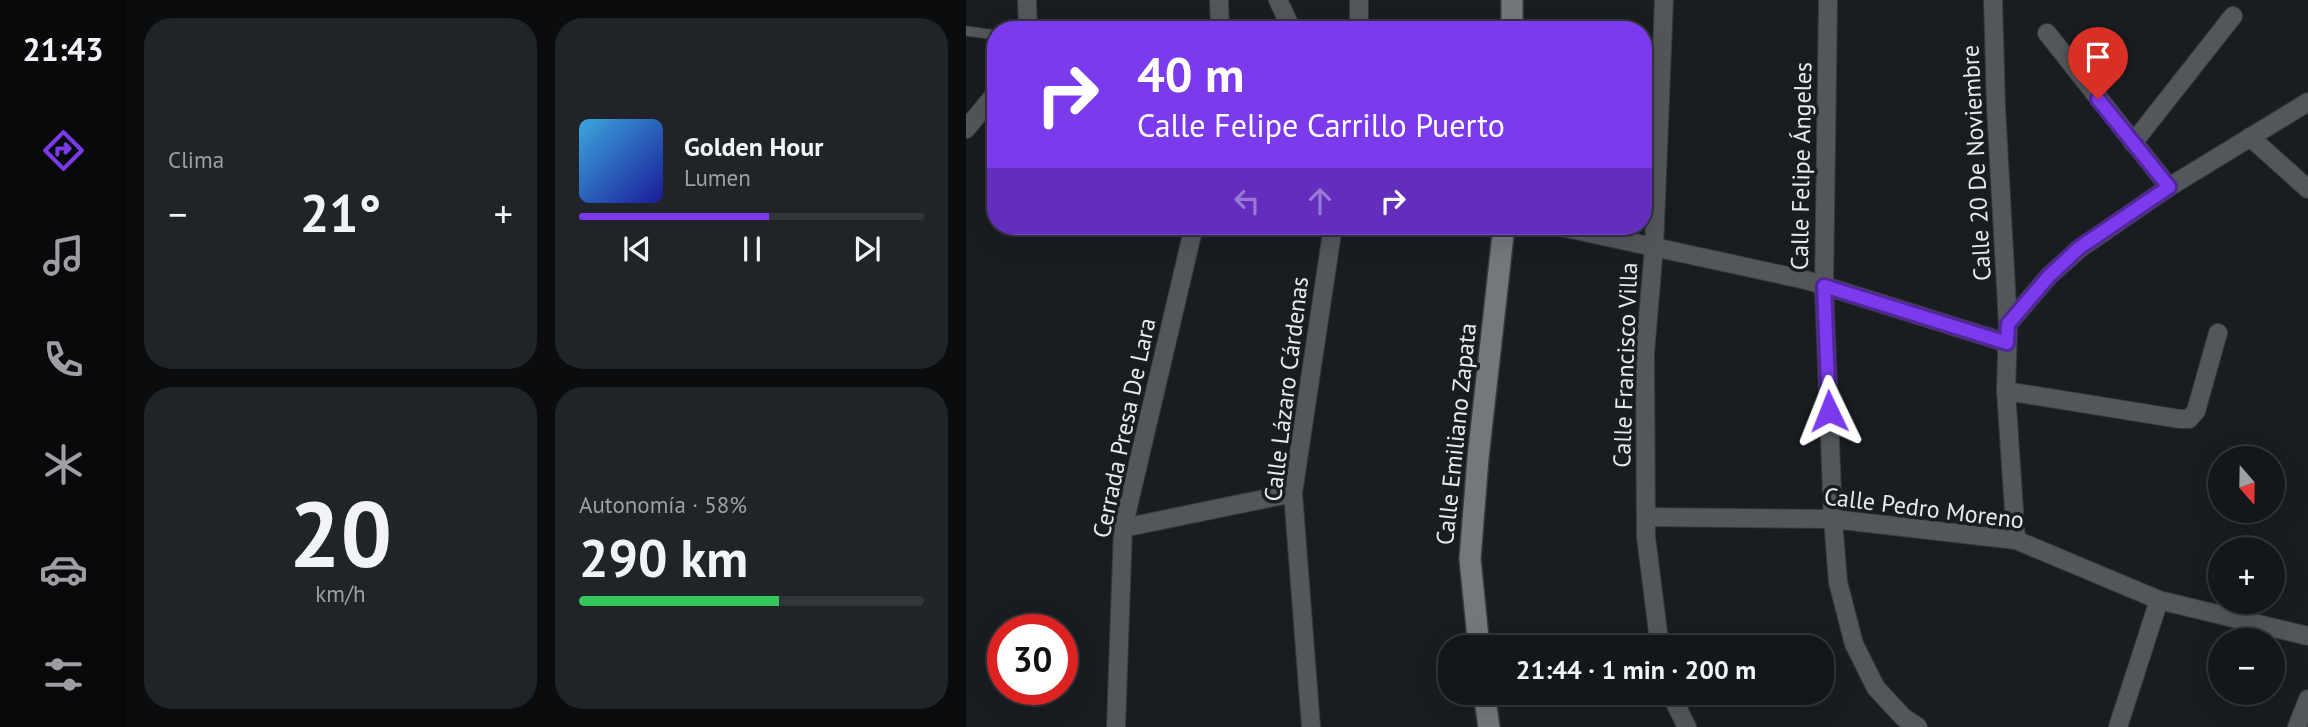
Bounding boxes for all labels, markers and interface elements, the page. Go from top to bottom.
pin [2068,27,2128,99]
text: 21:43 [22,28,104,70]
icon: arrive [2079,38,2117,76]
text: 40 m [1137,42,1244,106]
street label: Calle 20 De Noviembre [1954,44,1998,282]
icon: right [1022,49,1113,140]
street label: Calle Felipe Ángeles [1784,62,1818,270]
text: Calle Felipe Carrillo Puerto [1137,104,1505,146]
icon: directions [39,126,88,175]
text: Golden Hour [684,130,823,163]
text: Clima [168,145,224,174]
text: Lumen [684,163,751,192]
text: 21° [300,179,381,246]
icon: left [1228,182,1266,220]
icon: ahead [1301,182,1339,220]
icon: right [1374,182,1412,220]
text: − [168,189,187,238]
text: + [494,189,513,238]
icon: previous [618,230,656,268]
icon: pause [733,230,771,268]
icon: next [848,230,886,268]
icon: music [39,231,88,280]
street label: Calle Francisco Villa [1606,262,1644,468]
street label: Calle Lázaro Cárdenas [1257,275,1315,503]
street label: Cerrada Presa De Lara [1086,315,1162,541]
street label: Calle Emiliano Zapata [1429,321,1483,547]
icon: phone [39,335,88,384]
position arrow [1792,374,1866,448]
icon: climate [39,440,88,489]
north arrow [2208,446,2286,523]
map controls [2208,446,2285,705]
text: 20 [289,474,392,592]
street label: Calle Pedro Moreno [1822,480,2026,536]
text: Autonomía · 58% [579,490,747,519]
text: 290 km [579,524,748,591]
button: + [2208,537,2285,614]
icon: car [39,545,88,594]
text: km/h [315,579,366,608]
speed limit sign: 30 [987,614,1078,705]
button: − [2208,628,2285,705]
icon: filters [39,650,88,699]
text: 21:44 · 1 min · 200 m [1516,653,1756,686]

